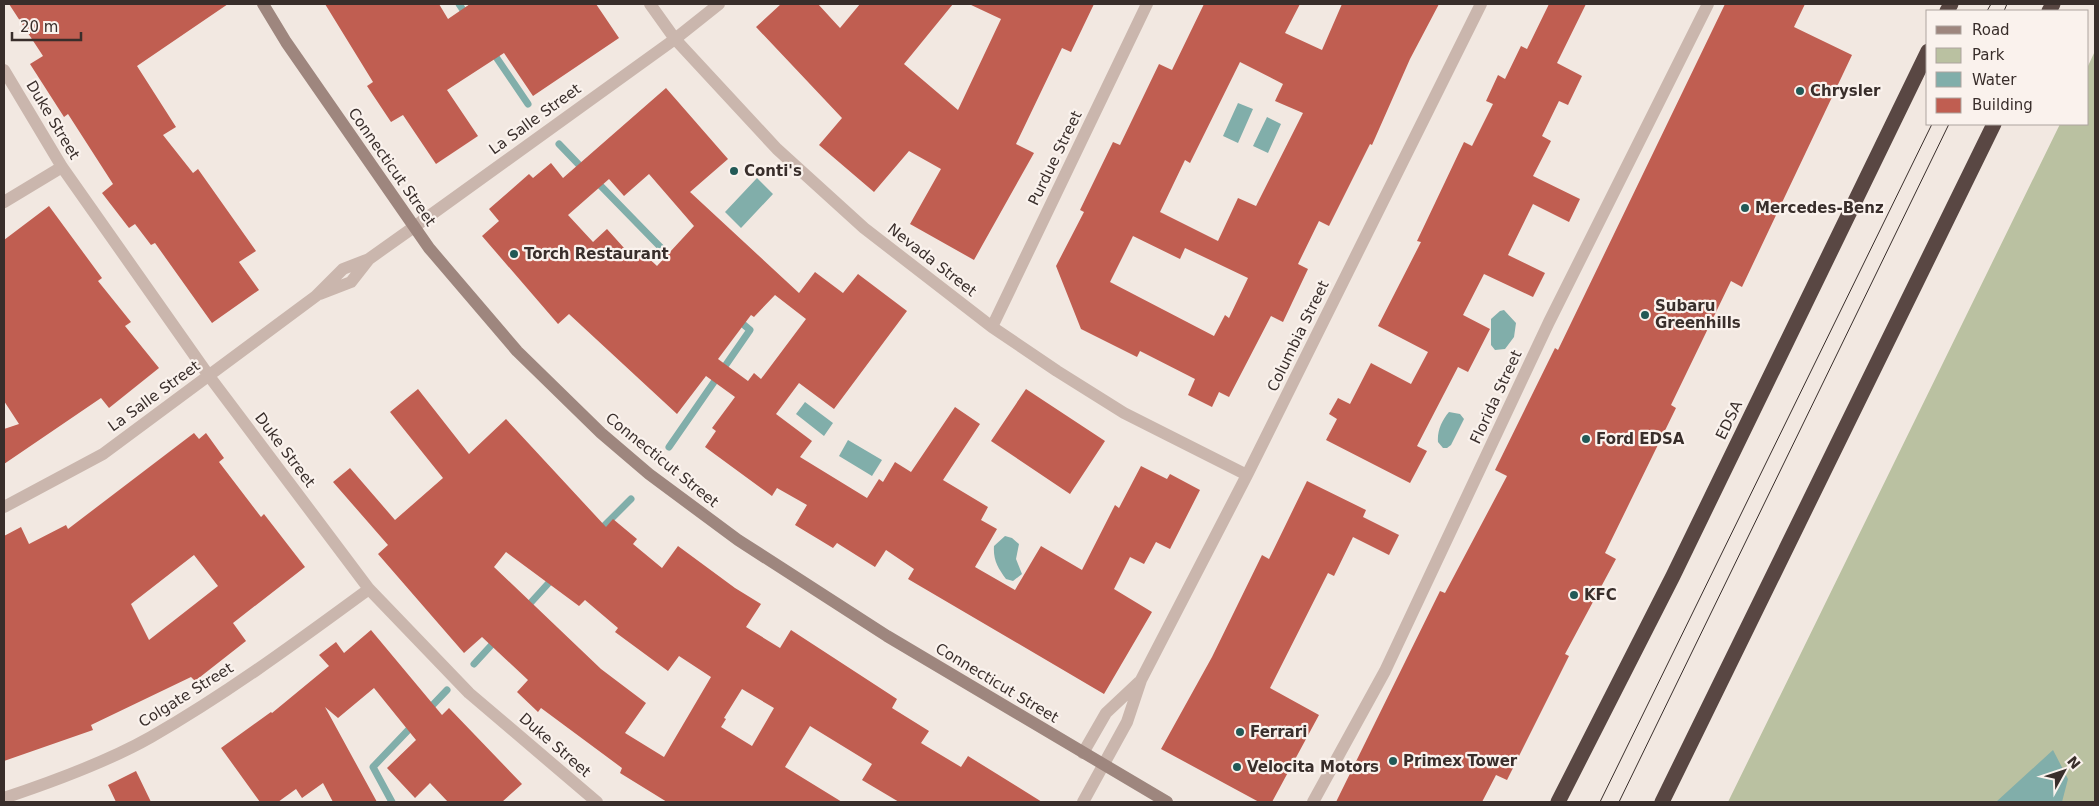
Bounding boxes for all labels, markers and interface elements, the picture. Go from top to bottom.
scale bar [12,10,81,42]
legend [1926,10,2089,125]
text: 20 m [20,18,58,36]
text: Road [1972,21,2010,39]
text: Park [1972,46,2005,64]
text: Water [1972,71,2017,89]
street label: Duke Street [22,77,84,163]
street label: La Salle Street [486,80,584,158]
place label: Chrysler [1810,82,1881,100]
marker: Chrysler [1794,85,1806,97]
text: Building [1972,96,2033,114]
street label: Connecticut Street [344,104,440,230]
street label: Purdue Street [1024,108,1086,208]
place label: Conti's [744,162,802,180]
marker: Conti's [728,165,740,177]
place label: Mercedes-Benz [1755,199,1884,217]
marker: Mercedes-Benz [1739,202,1751,214]
street label: Nevada Street [884,220,980,300]
place label: Torch Restaurant [524,245,669,263]
marker: Torch Restaurant [508,248,520,260]
street label: Columbia Street [1263,278,1333,394]
place label: Subaru Greenhills [1655,297,1741,332]
marker: Subaru Greenhills [1639,309,1651,321]
street label: Florida Street [1466,347,1526,447]
street label: La Salle Street [105,357,203,435]
street label: EDSA [1712,397,1746,442]
street label: Duke Street [251,409,319,491]
street label: Connecticut Street [602,409,722,511]
place label: Ford EDSA [1596,430,1685,448]
marker: Ford EDSA [1580,433,1592,445]
place label: KFC [1584,586,1617,604]
marker: KFC [1568,589,1580,601]
street label: Connecticut Street [932,639,1062,727]
street label: Colgate Street [135,659,237,731]
street label: Duke Street [516,709,594,781]
place label: Ferrari [1250,723,1307,741]
marker: Ferrari [1234,726,1246,738]
north arrow [2039,746,2089,796]
place label: Primex Tower [1403,752,1518,770]
text: N [2064,753,2084,772]
marker: Primex Tower [1387,755,1399,767]
place label: Velocita Motors [1247,758,1379,776]
marker: Velocita Motors [1231,761,1243,773]

